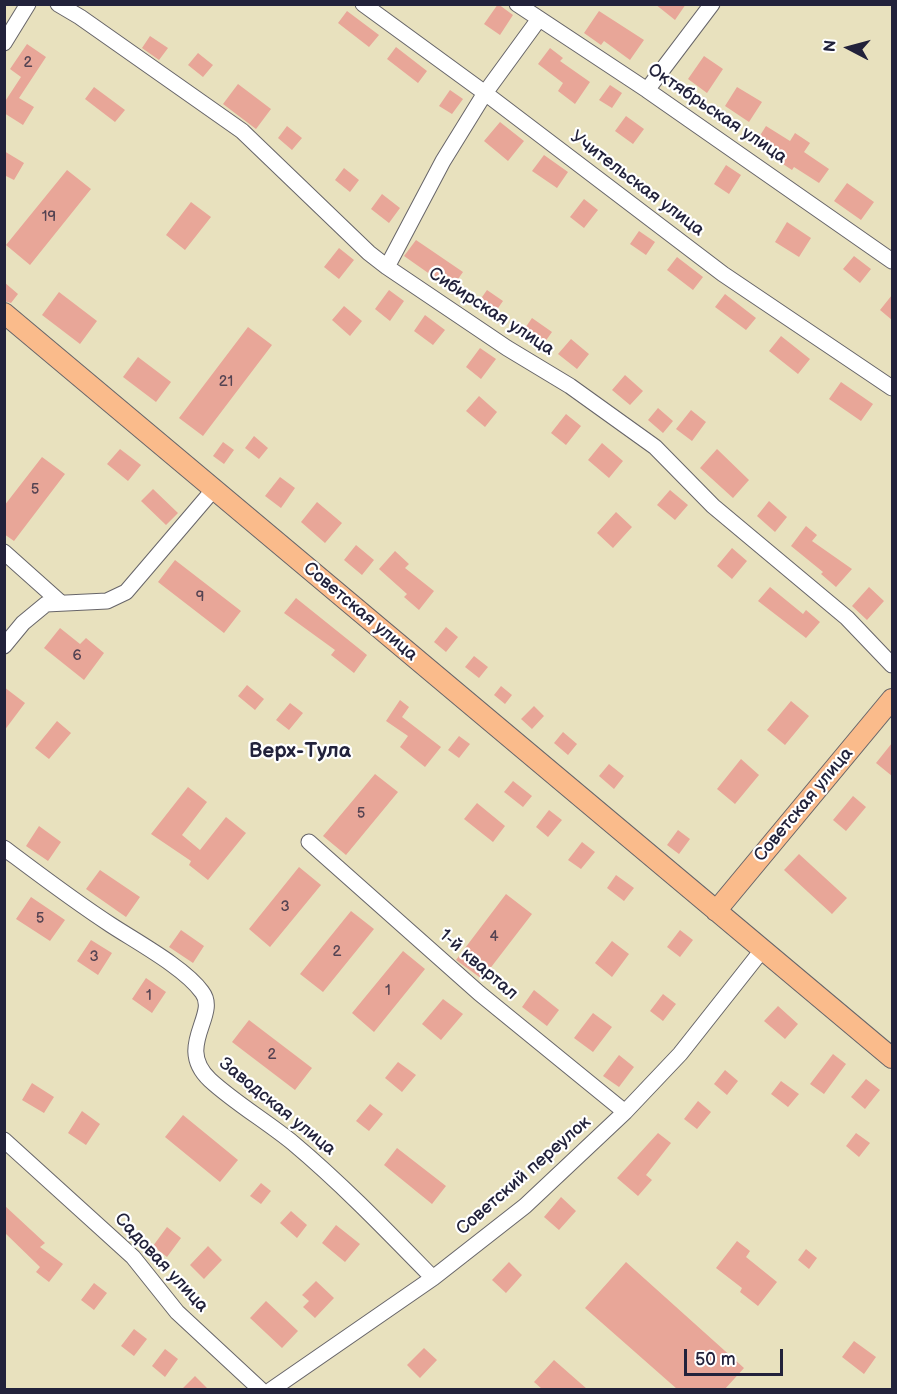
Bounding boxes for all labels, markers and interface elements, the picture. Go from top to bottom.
north arrow [819,18,879,78]
text: N [821,39,841,53]
house number: 2 [24,54,32,72]
street label: Октябрьская улица [643,59,791,169]
street label: Учительская улица [566,127,708,241]
house number: 19 [42,208,56,226]
street label: Сибирская улица [424,263,558,361]
house number: 21 [219,373,233,391]
house number: 5 [31,481,39,499]
street label: Советская улица [299,558,421,666]
house number: 9 [196,588,204,606]
house number: 6 [72,647,82,665]
district label: Верх-Тула [249,739,351,765]
street label: Советская улица [750,744,858,866]
house number: 5 [357,805,365,823]
house number: 3 [280,898,290,916]
house number: 5 [36,910,44,928]
street label: 1-й квартал [434,925,522,1005]
house number: 4 [489,928,499,946]
house number: 2 [333,943,341,961]
house number: 3 [89,948,99,966]
house number: 1 [385,982,391,1000]
house number: 1 [146,987,152,1005]
house number: 2 [268,1046,276,1064]
street label: Заводская улица [214,1053,340,1161]
street label: Советский переулок [452,1112,596,1240]
street label: Садовая улица [109,1209,213,1317]
scale bar [687,1337,786,1375]
text: 50 m [695,1349,736,1370]

